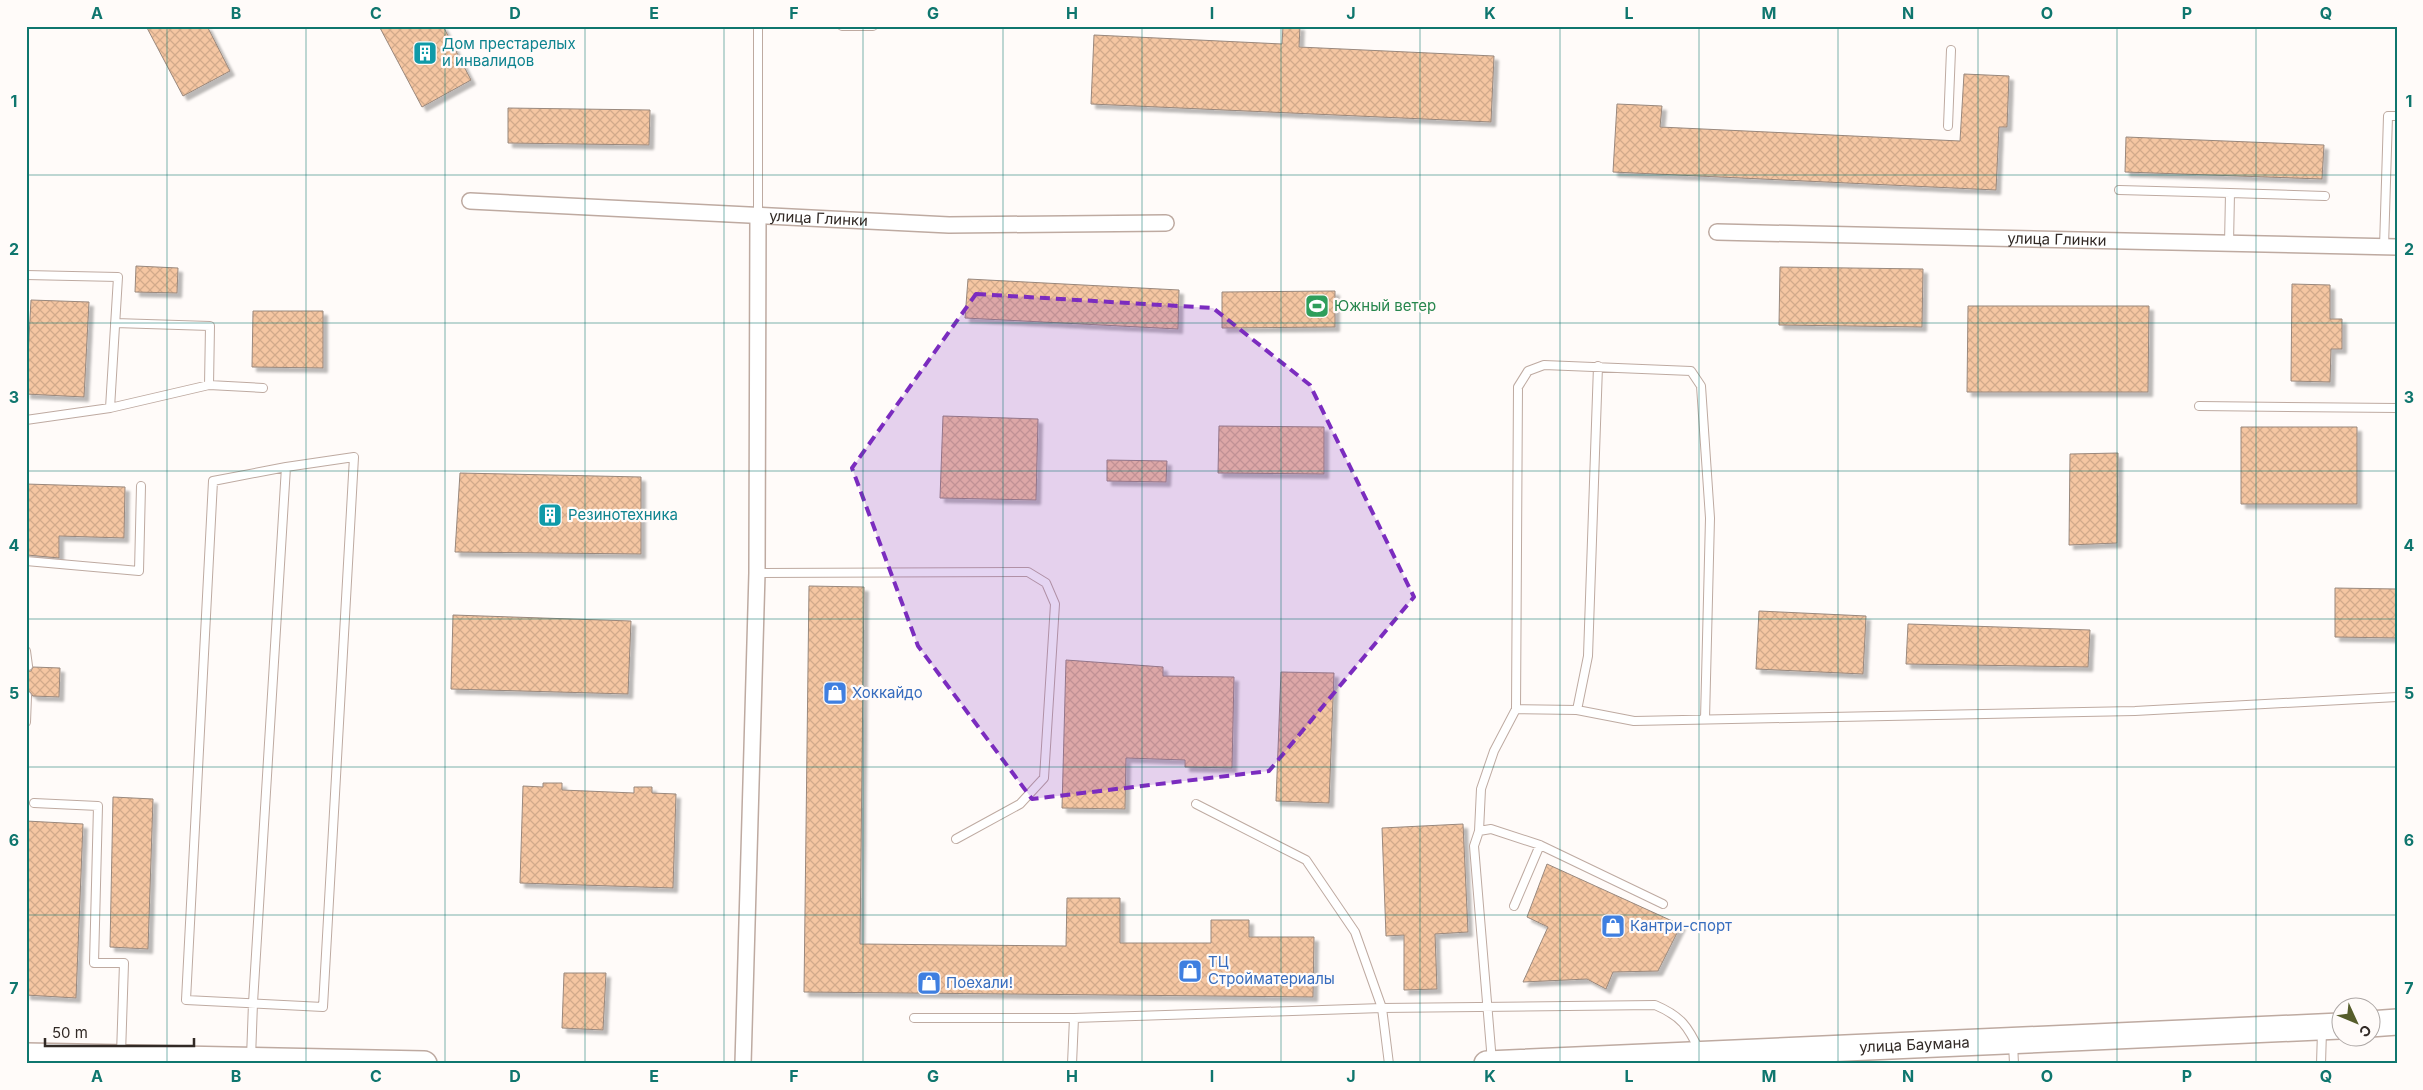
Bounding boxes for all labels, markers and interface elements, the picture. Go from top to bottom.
text: A [91,3,103,23]
text: B [231,3,241,23]
text: C [370,3,382,23]
text: D [509,3,521,23]
text: E [649,3,659,23]
text: F [789,3,799,23]
text: G [927,3,939,23]
text: H [1066,3,1078,23]
text: I [1210,3,1214,23]
text: J [1346,3,1356,23]
text: K [1484,3,1496,23]
text: L [1624,3,1634,23]
text: M [1762,3,1776,23]
text: N [1902,3,1914,23]
text: O [2041,3,2053,23]
text: P [2182,3,2192,23]
text: Q [2320,3,2332,23]
place label: Дом престарелых и инвалидов [442,34,576,70]
building icon: Дом престарелых и инвалидов [412,40,438,66]
text: 1 [11,91,17,111]
text: 1 [2406,91,2412,111]
street label: улица Глинки [769,206,868,230]
street label: улица Глинки [2007,228,2107,250]
text: 2 [9,239,19,259]
text: 2 [2404,239,2414,259]
sports icon: Южный ветер [1304,293,1330,319]
place label: Южный ветер [1334,296,1436,315]
text: 3 [9,387,19,407]
text: 3 [2404,387,2414,407]
building icon: Резинотехника [537,502,563,528]
place label: Резинотехника [568,505,678,524]
text: 4 [9,535,20,555]
text: 4 [2404,535,2415,555]
shop icon: Хоккайдо [822,680,848,706]
text: 5 [9,683,19,703]
place label: Хоккайдо [852,683,923,702]
text: 5 [2404,683,2414,703]
text: 6 [9,830,19,850]
text: 6 [2404,830,2414,850]
shop icon: Кантри-спорт [1600,913,1626,939]
place label: Кантри-спорт [1630,916,1732,935]
place label: ТЦ Стройматериалы [1208,952,1335,988]
shop icon: ТЦ Стройматериалы [1177,958,1203,984]
shop icon: Поехали! [916,970,942,996]
place label: Поехали! [946,973,1013,992]
text: 7 [9,978,19,998]
text: 7 [2404,978,2414,998]
north arrow [2330,998,2380,1048]
scale bar [45,1015,194,1047]
text: С [2356,1022,2375,1041]
text: 50 m [52,1023,88,1042]
street label: улица Баумана [1859,1033,1970,1056]
text: A [91,1066,103,1086]
text: B [231,1066,241,1086]
text: C [370,1066,382,1086]
text: D [509,1066,521,1086]
text: E [649,1066,659,1086]
text: F [789,1066,799,1086]
text: G [927,1066,939,1086]
text: H [1066,1066,1078,1086]
text: I [1210,1066,1214,1086]
text: J [1346,1066,1356,1086]
text: K [1484,1066,1496,1086]
text: L [1624,1066,1634,1086]
text: M [1762,1066,1776,1086]
text: N [1902,1066,1914,1086]
text: O [2041,1066,2053,1086]
text: P [2182,1066,2192,1086]
text: Q [2320,1066,2332,1086]

